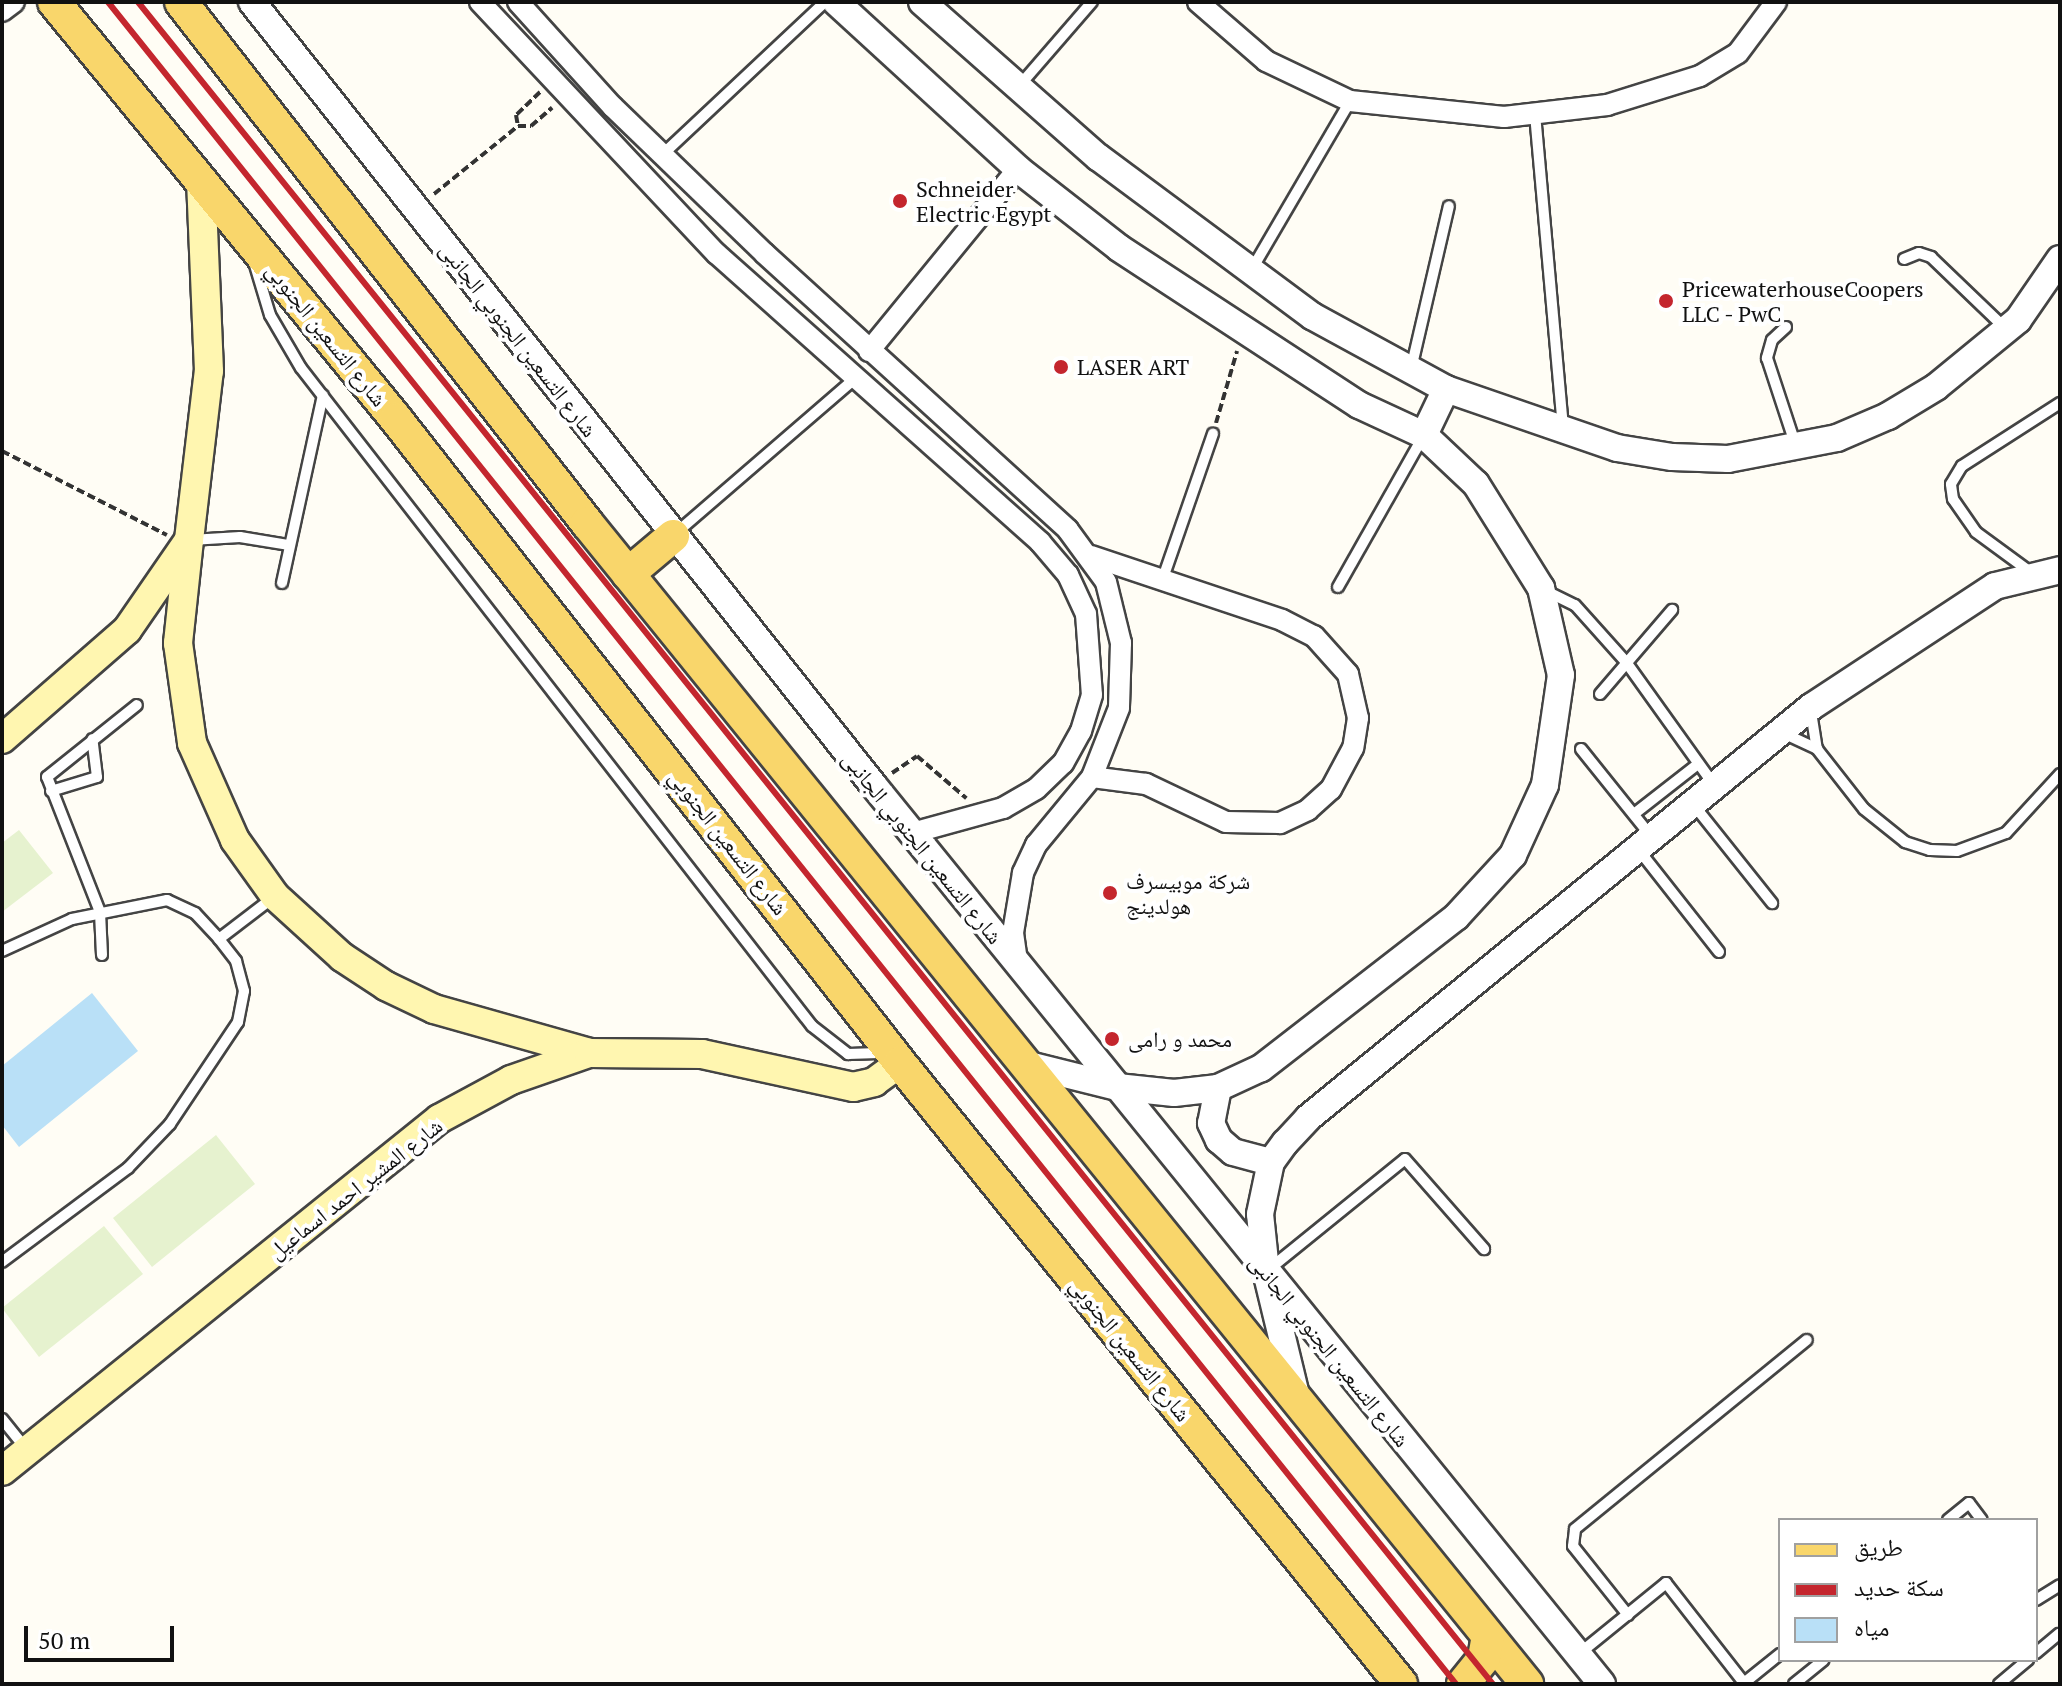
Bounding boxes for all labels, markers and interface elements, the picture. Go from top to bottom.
place label: Schneider Electric Egypt [916,175,1051,226]
marker: Schneider Electric Egypt [891,192,909,210]
street label: شارع التسعين الجنوبي الجانبى [435,236,603,442]
street label: شارع التسعين الجنوبي [261,257,393,411]
place label: PricewaterhouseCoopers LLC - PwC [1682,275,1924,326]
marker: PricewaterhouseCoopers LLC - PwC [1657,292,1675,310]
place label: LASER ART [1077,354,1190,380]
marker: LASER ART [1052,358,1070,376]
street label: شارع التسعين الجنوبي الجانبى [837,745,1009,949]
street label: شارع التسعين الجنوبي [664,764,794,920]
place label: شركة موبيسرف هولدينج [1126,867,1250,918]
marker: شركة موبيسرف هولدينج [1101,884,1119,902]
place label: محمد و رامى [1128,1026,1232,1052]
marker: محمد و رامى [1103,1030,1121,1048]
street label: شارع المشير احمد اسماعيل [263,1112,447,1264]
street label: شارع التسعين الجنوبي الجانبى [1244,1248,1416,1452]
street label: شارع التسعين الجنوبي [1065,1272,1197,1426]
legend [1778,1518,2038,1662]
text: طريق [1854,1531,1903,1563]
text: سكة حديد [1854,1571,1944,1603]
scale bar [28,1610,178,1660]
text: مياه [1854,1611,1889,1643]
text: 50 m [38,1624,90,1656]

